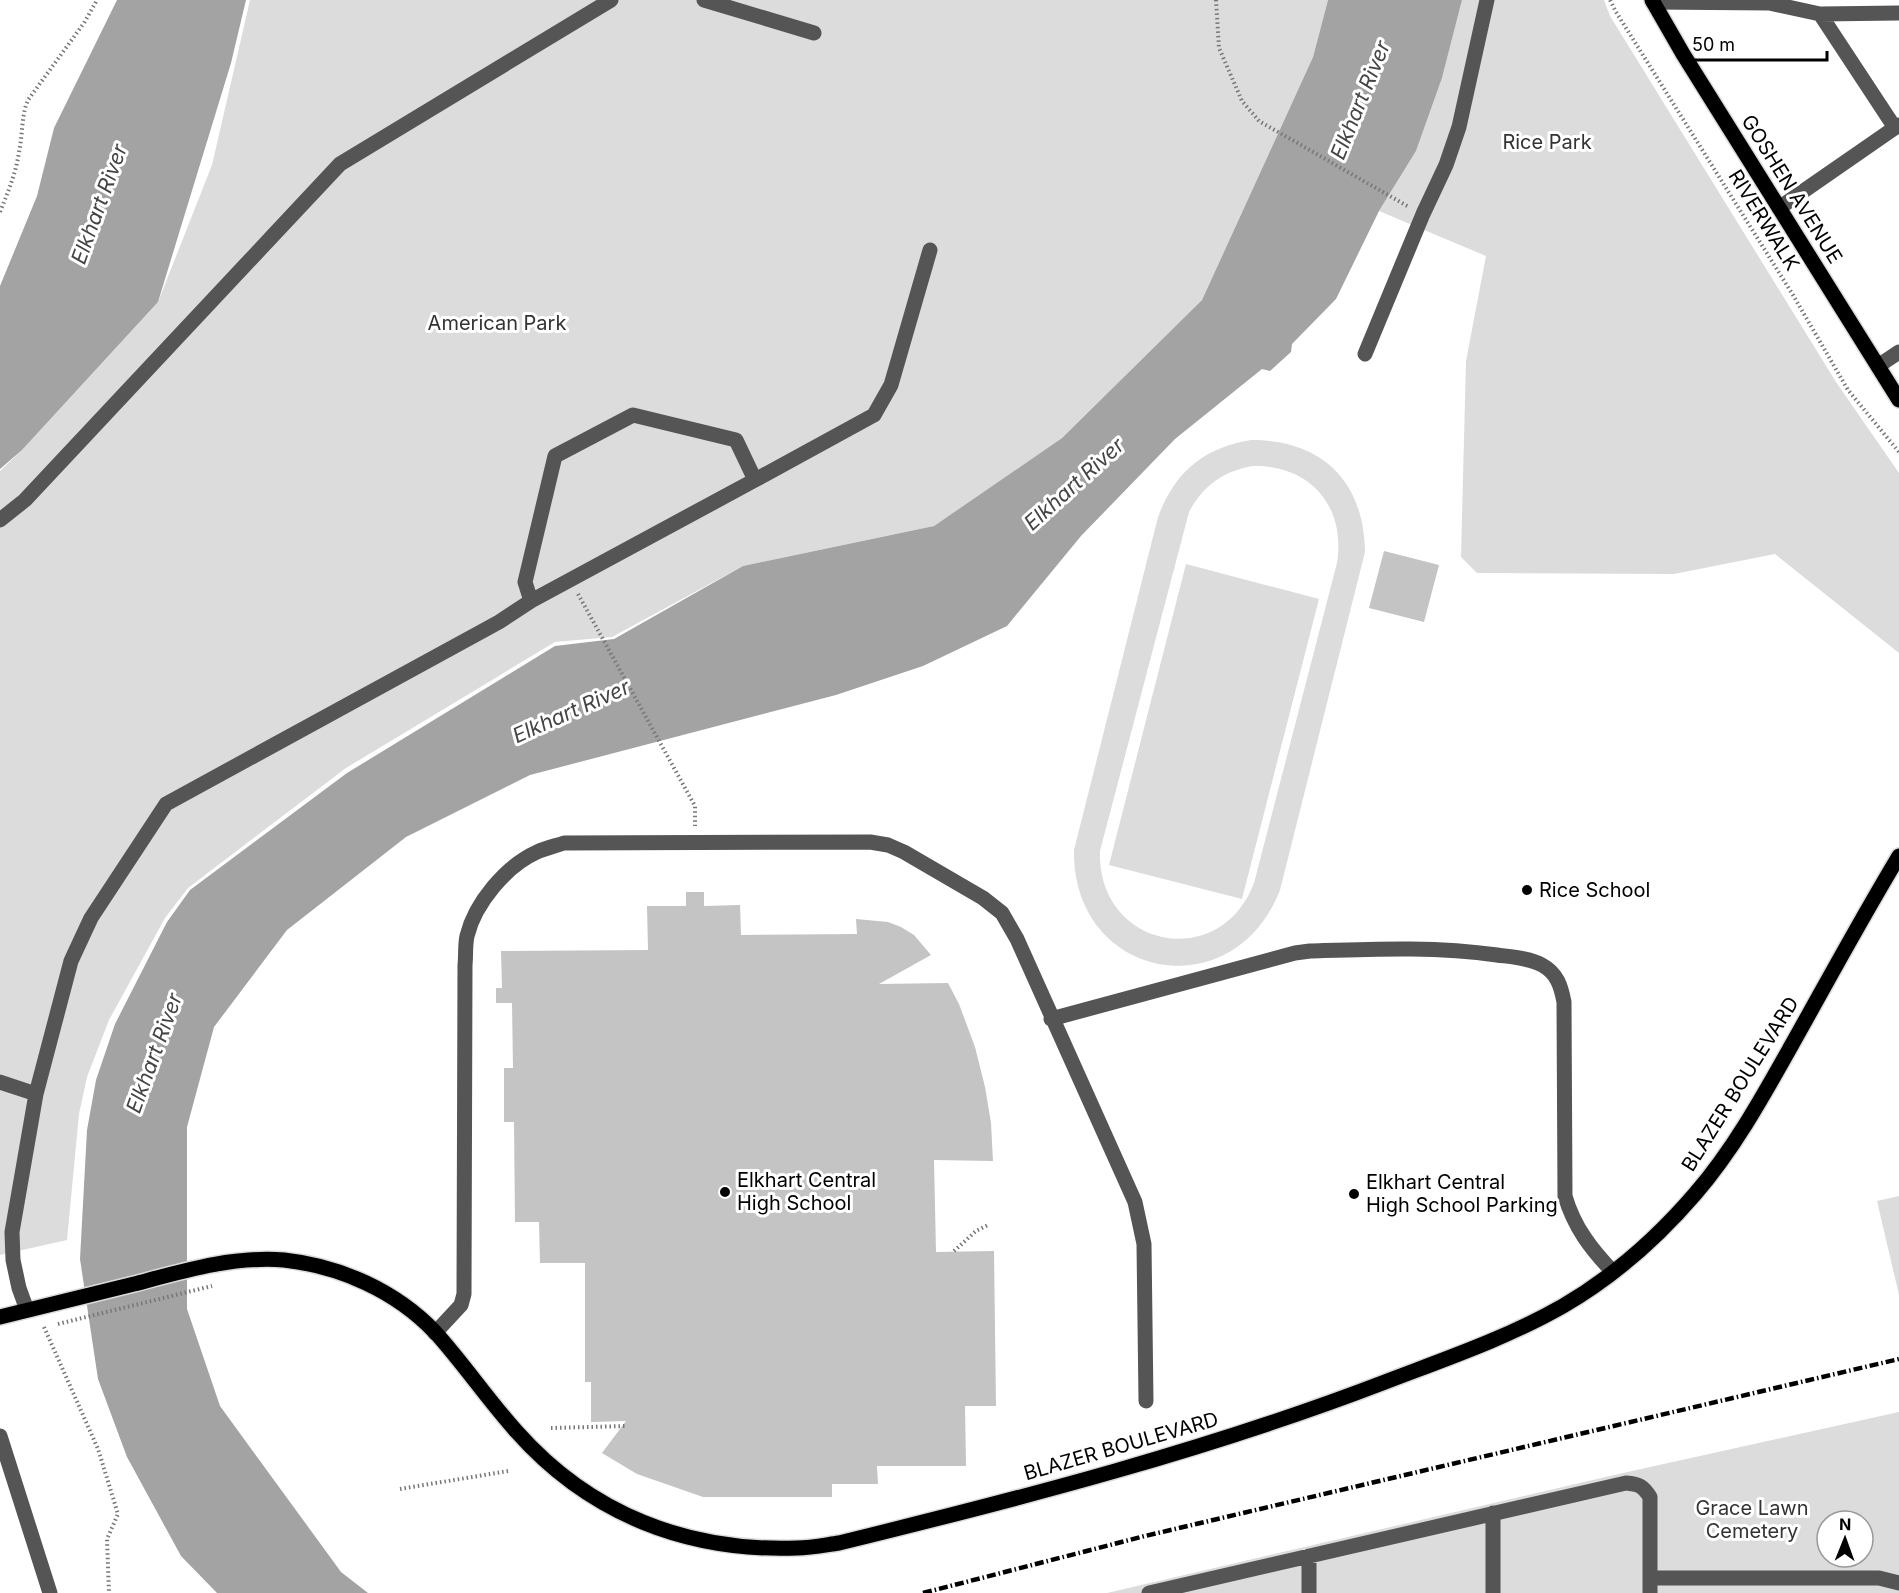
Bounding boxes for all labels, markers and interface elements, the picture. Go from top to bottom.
scale bar [1683,24,1827,62]
text: 50 m [1692,34,1735,55]
water label: Elkhart River [1325,36,1396,163]
street label: GOSHEN AVENUE [1737,110,1847,268]
park label: Rice Park [1502,130,1592,154]
water label: Elkhart River [66,140,133,267]
street label: RIVERWALK [1724,165,1804,275]
park label: American Park [428,311,566,335]
water label: Elkhart River [1019,432,1130,535]
water label: Elkhart River [509,674,634,748]
place label: Rice School [1539,878,1650,902]
marker: Rice School [1520,883,1534,897]
water label: Elkhart River [121,989,188,1116]
street label: BLAZER BOULEVARD [1676,992,1804,1176]
place label: Elkhart Central High School [737,1168,876,1215]
place label: Elkhart Central High School Parking [1366,1170,1558,1217]
marker: Elkhart Central High School [718,1185,732,1199]
marker: Elkhart Central High School Parking [1347,1187,1361,1201]
street label: BLAZER BOULEVARD [1021,1407,1221,1485]
park label: Grace Lawn Cemetery [1695,1496,1809,1543]
north arrow [1815,1509,1875,1569]
text: N [1839,1514,1852,1534]

